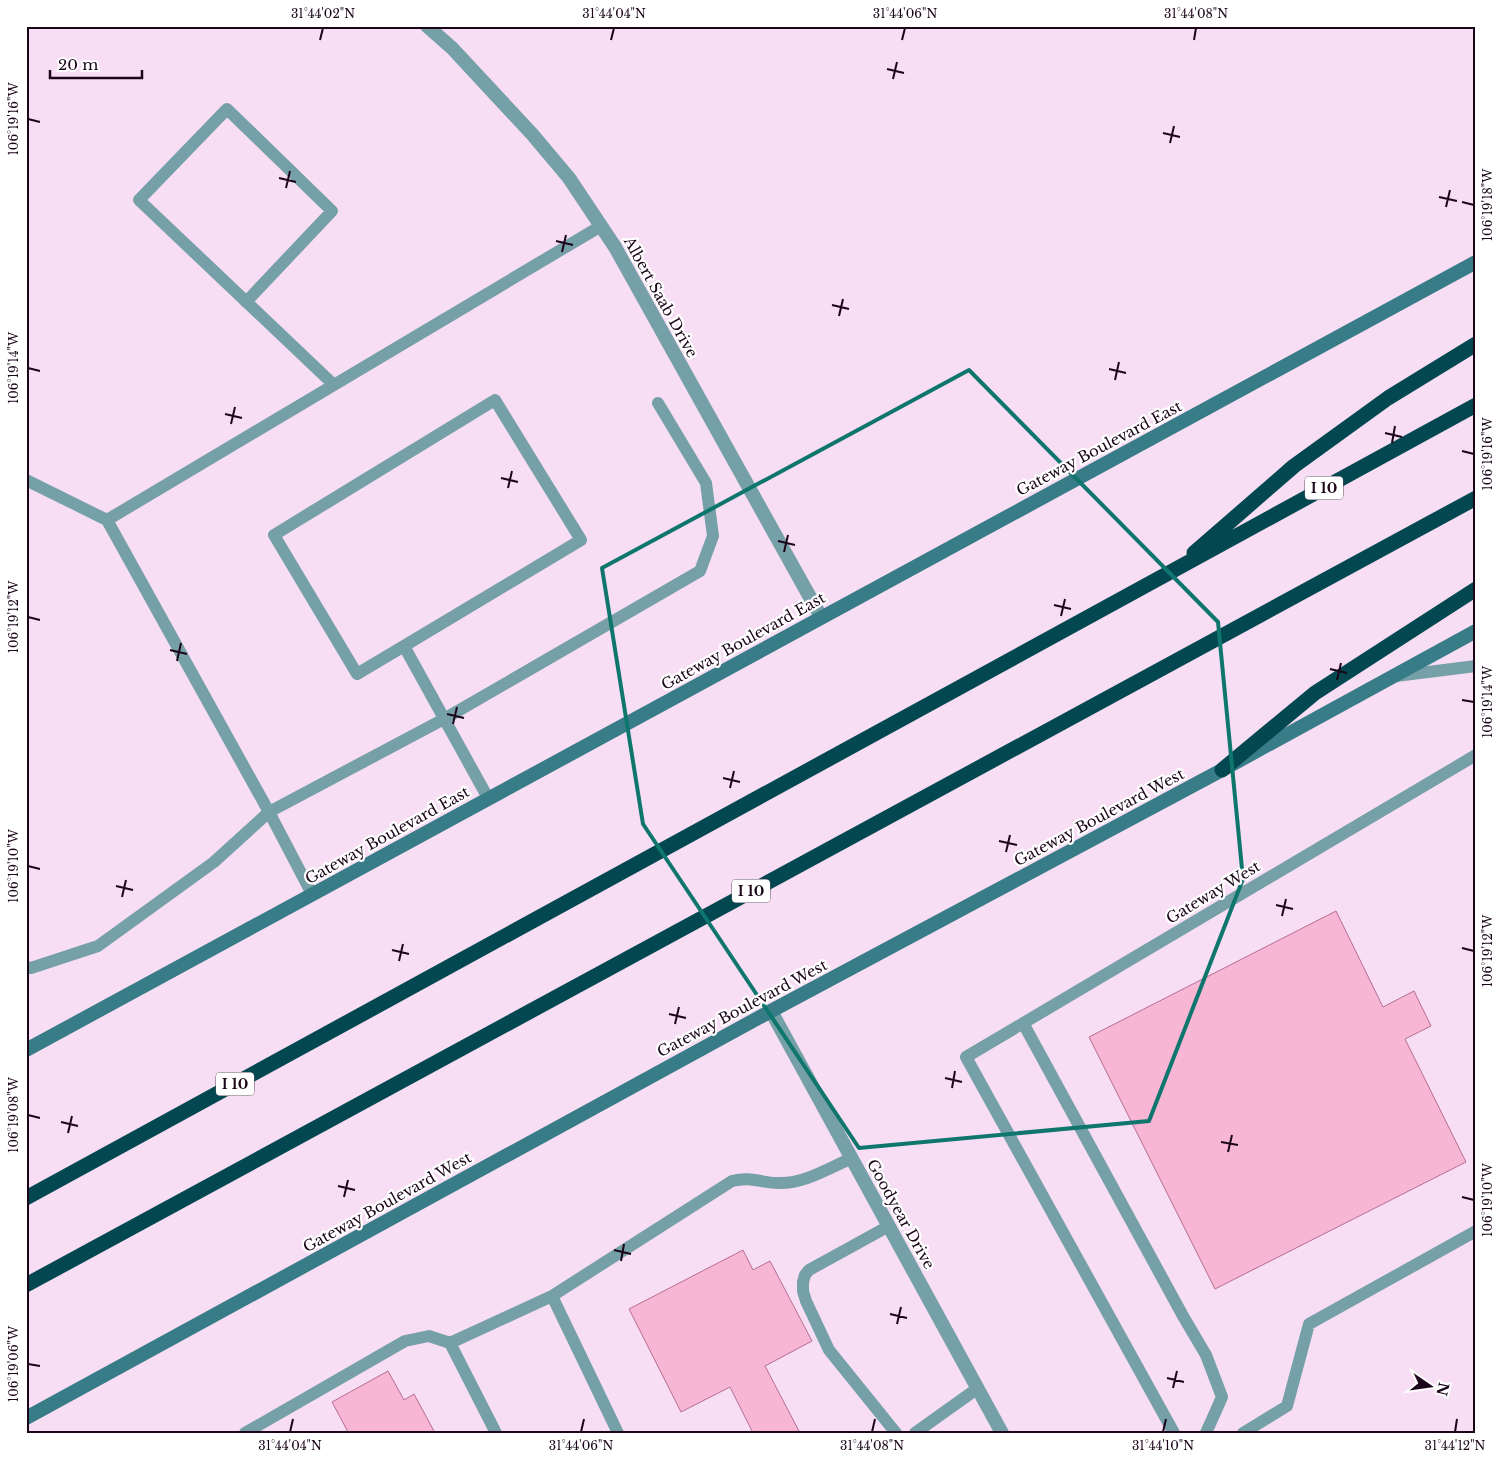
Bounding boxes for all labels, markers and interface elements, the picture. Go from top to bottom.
text: 31°44'02"N [291,6,355,21]
text: 31°44'04"N [582,6,646,21]
text: 31°44'06"N [873,6,937,21]
text: 31°44'08"N [1164,6,1228,21]
scale bar [50,48,142,80]
text: 20 m [58,55,98,74]
text: 106°19'16"W [6,82,21,156]
text: 106°19'18"W [1480,168,1495,241]
street label: Albert Saab Drive [619,232,702,361]
text: 106°19'14"W [6,331,21,404]
street label: Gateway Boulevard East [1013,396,1185,500]
text: 106°19'16"W [1480,417,1495,491]
road number: I 10 [1305,476,1343,499]
text: 106°19'12"W [6,580,21,653]
street label: Gateway Boulevard East [658,588,829,694]
text: 106°19'14"W [1480,665,1495,738]
street label: Gateway Boulevard West [1011,764,1188,870]
street label: Gateway Boulevard East [302,782,473,888]
text: 106°19'10"W [6,828,21,903]
street label: Gateway West [1162,856,1264,928]
road number: I 10 [732,879,770,902]
text: 106°19'12"W [1480,914,1495,987]
street label: Gateway Boulevard West [654,955,831,1061]
road number: I 10 [216,1072,254,1096]
text: 106°19'08"W [6,1076,21,1153]
street label: Gateway Boulevard West [299,1148,475,1256]
street label: Goodyear Drive [863,1156,939,1272]
text: 106°19'10"W [1480,1162,1495,1237]
text: 106°19'06"W [6,1325,21,1402]
north arrow [1404,1362,1454,1412]
text: N [1432,1380,1453,1397]
text: 31°44'04"N [258,1438,322,1453]
text: 31°44'06"N [549,1438,613,1453]
text: 31°44'08"N [840,1438,904,1453]
text: 31°44'10"N [1132,1438,1194,1453]
text: 31°44'12"N [1425,1438,1486,1453]

